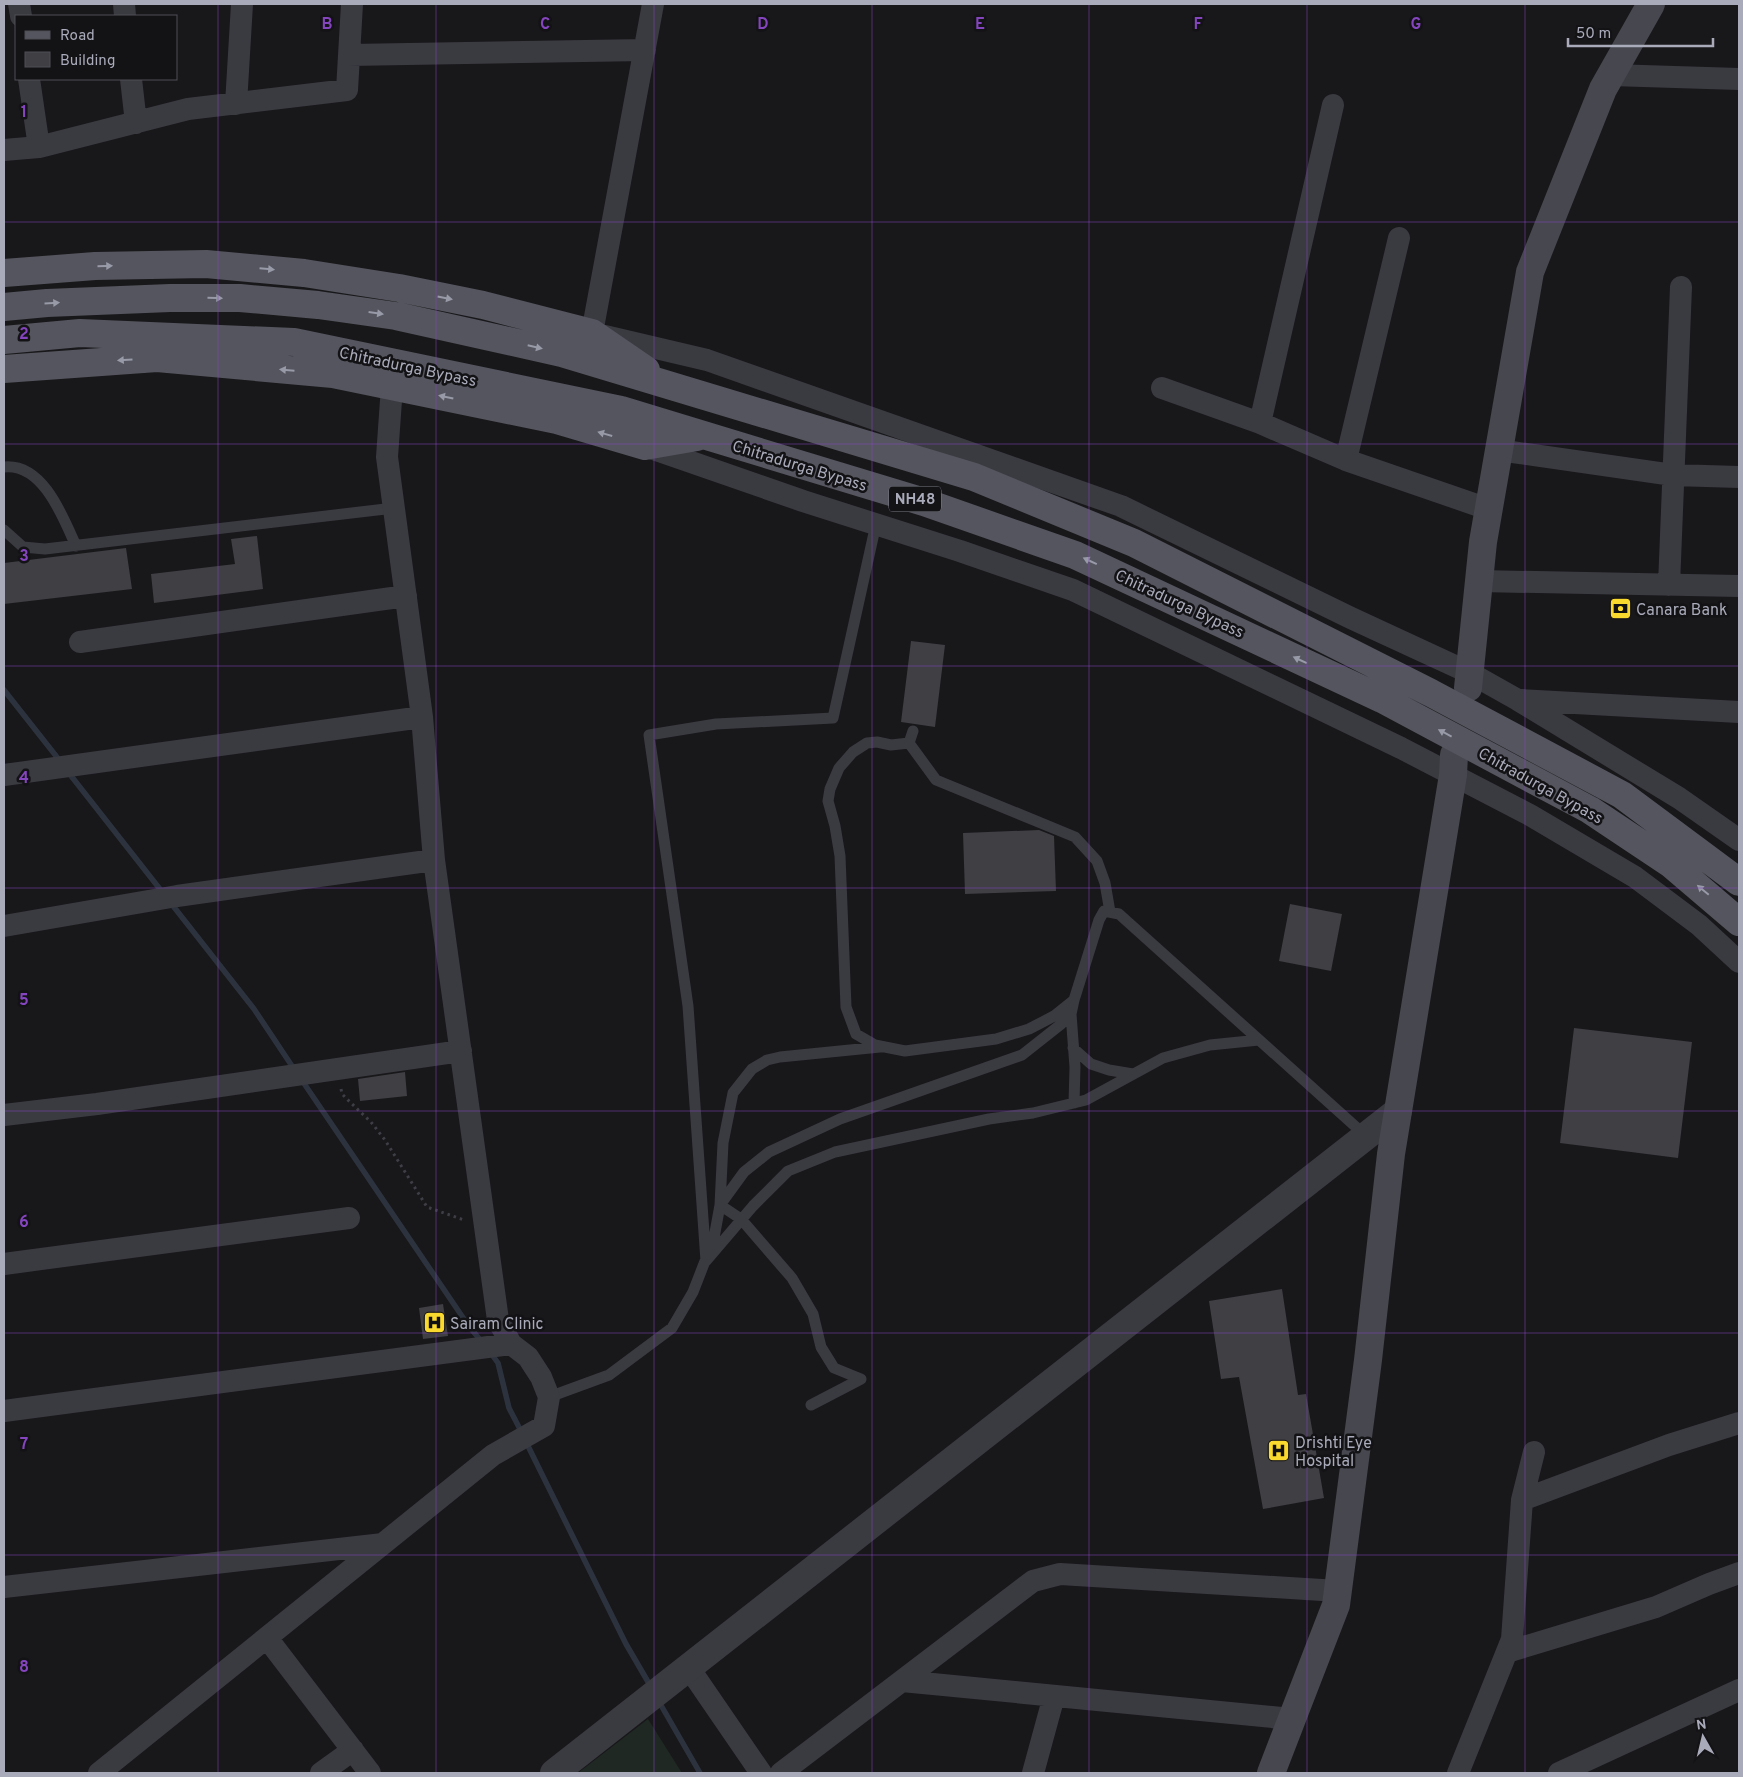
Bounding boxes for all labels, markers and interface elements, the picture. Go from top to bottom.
legend [15,15,178,80]
text: B [321,15,333,35]
text: C [540,15,550,35]
text: D [757,15,769,35]
text: E [975,15,985,35]
text: F [1193,15,1203,35]
text: G [1411,15,1421,35]
scale bar [1568,15,1713,47]
text: 50 m [1576,25,1611,44]
text: Road [60,27,95,46]
text: Building [60,52,115,71]
text: 1 [21,103,27,123]
one-way arrow [97,262,113,270]
one-way arrow [259,266,275,274]
one-way arrow [207,294,223,302]
one-way arrow [437,294,453,302]
one-way arrow [45,298,61,306]
one-way arrow [369,310,385,318]
text: 2 [19,325,29,345]
one-way arrow [528,343,543,351]
street label: Chitradurga Bypass [337,344,478,392]
one-way arrow [116,357,132,365]
one-way arrow [278,365,294,373]
one-way arrow [438,393,454,401]
one-way arrow [597,430,612,438]
street label: Chitradurga Bypass [730,437,869,497]
road number: NH48 [889,486,941,512]
text: 3 [19,547,29,567]
one-way arrow [1082,557,1097,566]
street label: Chitradurga Bypass [1111,566,1247,643]
bank icon: Canara Bank [1608,597,1632,621]
place label: Canara Bank [1636,601,1728,621]
one-way arrow [1293,656,1307,664]
one-way arrow [1439,728,1452,737]
street label: Chitradurga Bypass [1474,744,1606,829]
text: 4 [19,769,29,789]
one-way arrow [1697,884,1709,896]
text: 5 [19,991,29,1011]
text: 6 [19,1213,29,1233]
hospital icon: Sairam Clinic [422,1311,446,1335]
place label: Sairam Clinic [450,1315,544,1335]
place label: Drishti Eye Hospital [1295,1434,1372,1472]
text: 7 [20,1435,28,1455]
hospital icon: Drishti Eye Hospital [1267,1439,1291,1463]
text: 8 [19,1658,29,1678]
north arrow [1678,1712,1728,1762]
text: N [1695,1716,1708,1735]

